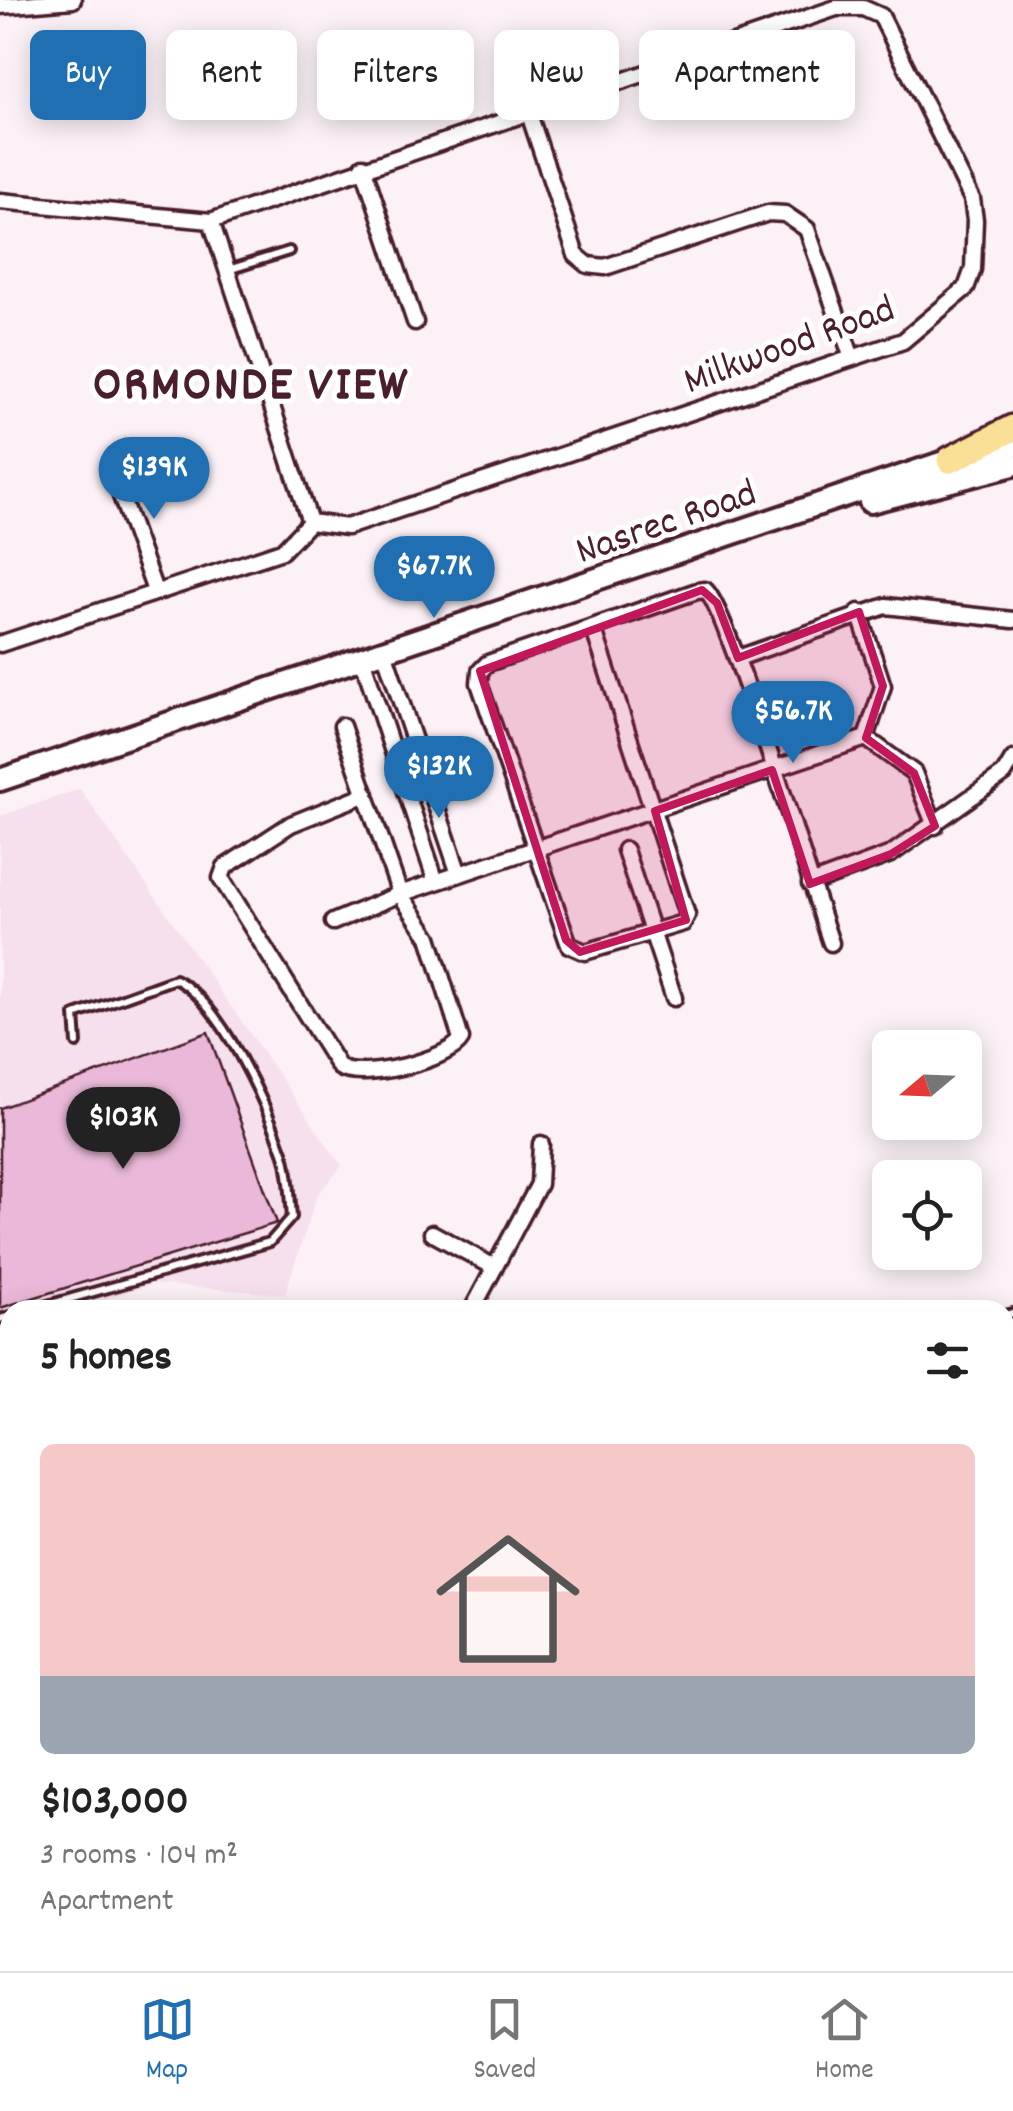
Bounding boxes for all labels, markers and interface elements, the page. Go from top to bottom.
chip: Buy [30,30,146,120]
chip: Rent [166,30,297,120]
chip: Filters [317,30,474,120]
chip: New [494,30,619,120]
chip: Apartment [639,30,855,120]
street label: Milkwood Road [677,284,904,413]
district label: ORMONDE VIEW [93,352,409,424]
pin: $139K [84,437,224,522]
text: $139K [121,446,187,492]
street label: Nasrec Road [569,468,765,583]
pin: $67.7K [353,536,515,621]
text: $67.7K [396,545,472,591]
pin: $56.7K [712,681,874,766]
text: $56.7K [753,690,833,736]
pin: $132K [369,736,509,821]
text: $132K [406,745,472,791]
north arrow [872,1030,982,1140]
map controls [872,1030,982,1270]
pin: $103K [53,1087,193,1172]
text: $103K [88,1096,158,1142]
button: locate [872,1160,982,1270]
text: 5 homes [40,1330,172,1390]
icon: filters [920,1333,975,1388]
icon: home [418,1509,598,1689]
text: $103,000 [40,1774,189,1834]
text: 3 rooms · 104 m² [40,1834,238,1880]
text: Apartment [40,1880,174,1926]
tab: Map [140,1992,195,2092]
tab: Saved [474,1992,536,2092]
tab: Home [815,1992,873,2092]

